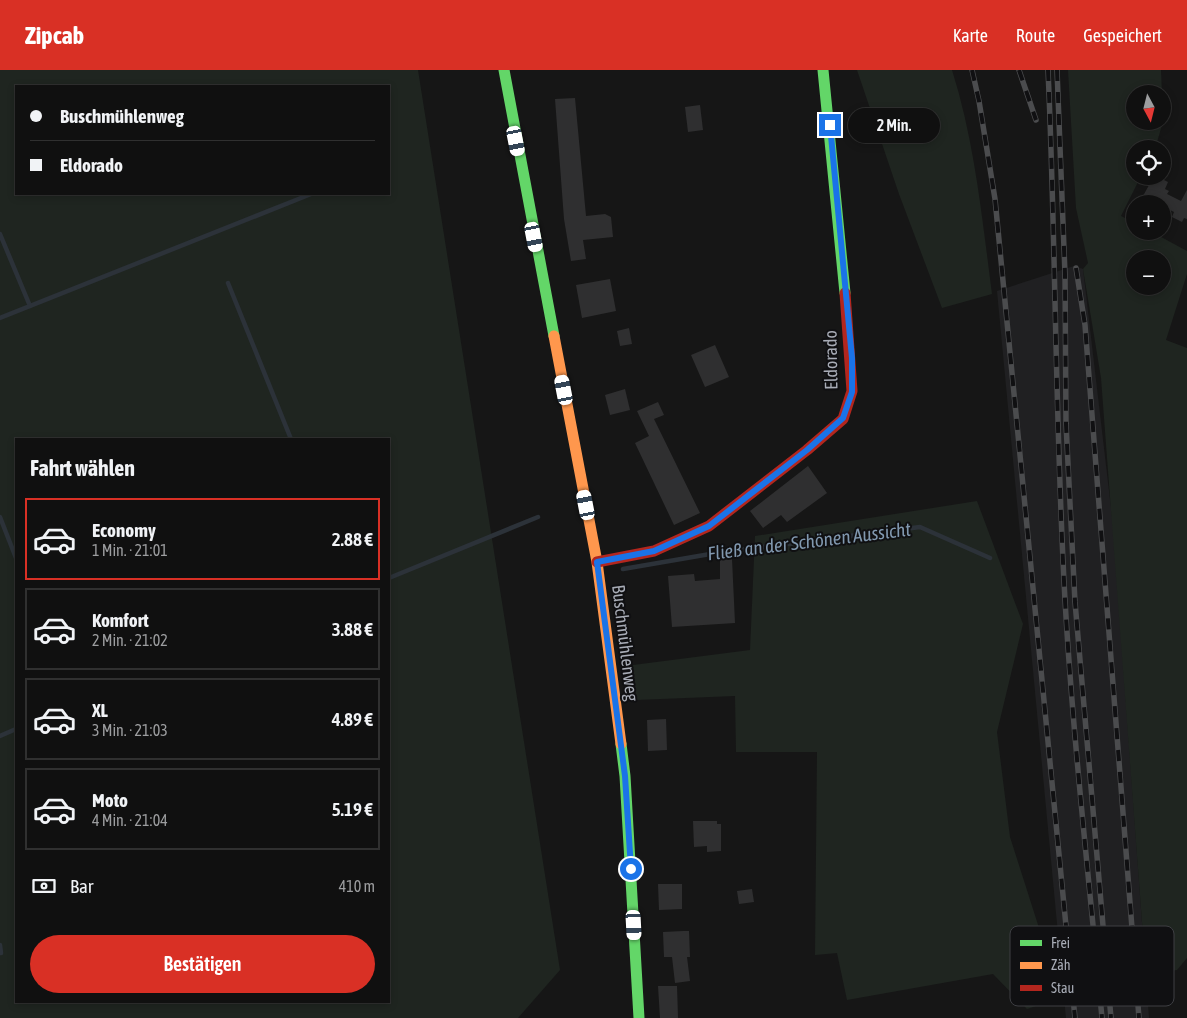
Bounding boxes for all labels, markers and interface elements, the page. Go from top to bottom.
text: Zipcab [25,22,84,49]
text: Karte [953,25,988,46]
text: Route [1016,25,1055,46]
text: Gespeichert [1083,25,1162,46]
north arrow [1126,85,1171,130]
map controls [1126,85,1171,295]
text: Buschmühlenweg [60,105,184,127]
callout: 2 Min. [848,108,940,142]
route end [819,114,841,136]
text: 2 Min. [877,116,911,134]
car [505,125,526,157]
button: locate [1126,140,1171,185]
text: Eldorado [60,154,123,176]
button: + [1126,195,1171,240]
car [523,221,544,253]
button: − [1126,250,1171,295]
street label: Eldorado [819,330,842,390]
car [553,374,574,406]
text: Fahrt wählen [30,455,135,481]
car [575,489,596,521]
icon: car [32,517,77,562]
water label: Fließ an der Schönen Aussicht [706,518,912,564]
text: Economy [92,519,156,541]
text: 2.88 € [332,528,373,550]
text: 1 Min. · 21:01 [92,541,168,559]
street label: Buschmühlenweg [608,583,643,703]
icon: car [32,607,77,652]
text: Komfort [92,609,149,631]
text: 3.88 € [332,618,373,640]
text: 2 Min. · 21:02 [92,631,168,649]
icon: car [32,697,77,742]
text: XL [92,699,108,721]
text: 4.89 € [332,708,373,730]
text: 3 Min. · 21:03 [92,721,168,739]
icon: car [32,787,77,832]
text: Moto [92,789,128,811]
text: 5.19 € [332,798,373,820]
text: 4 Min. · 21:04 [92,811,168,829]
route start [620,858,642,880]
icon: cash [30,872,58,900]
text: Bar [70,875,93,897]
text: 410 m [339,877,375,895]
car [625,910,642,940]
legend [1010,926,1174,1006]
button: Bestätigen [30,935,375,993]
text: Frei [1051,935,1070,951]
text: Zäh [1051,957,1071,973]
text: Stau [1051,980,1074,996]

